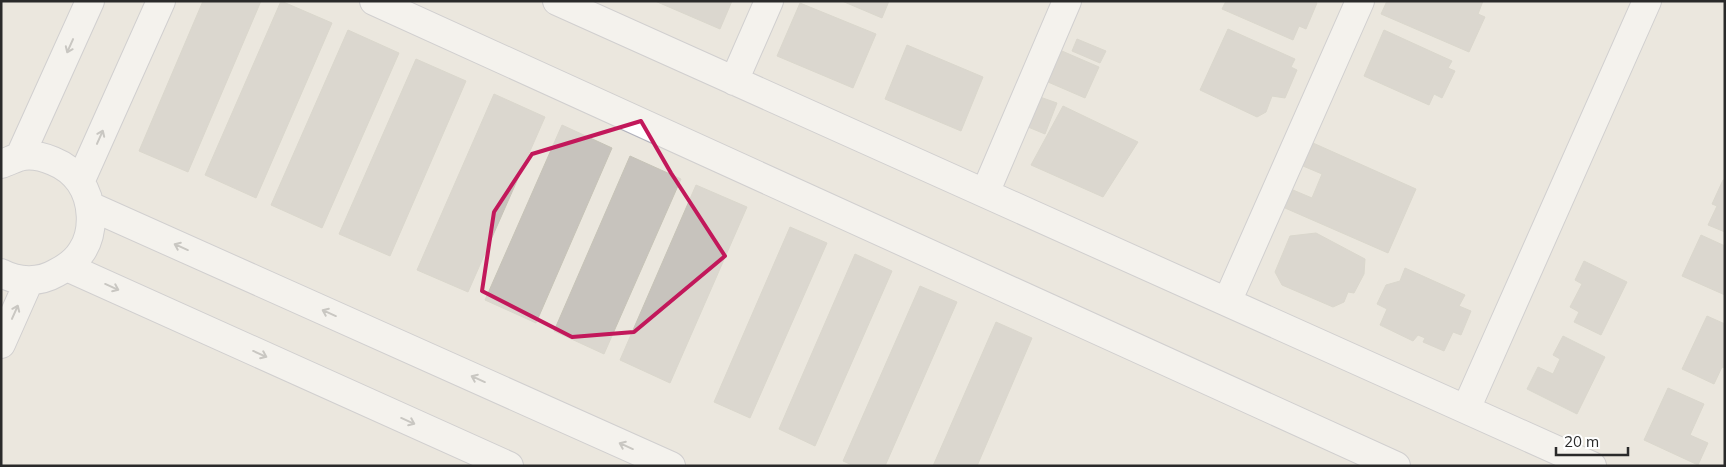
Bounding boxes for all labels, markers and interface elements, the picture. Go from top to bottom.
one-way arrow [64,38,74,53]
one-way arrow [96,130,105,145]
one-way arrow [174,241,189,251]
one-way arrow [104,283,119,292]
one-way arrow [11,305,21,320]
one-way arrow [322,308,337,317]
one-way arrow [252,349,267,359]
one-way arrow [471,374,486,384]
one-way arrow [400,416,415,426]
scale bar [1556,424,1628,456]
text: 20 m [1564,432,1599,451]
one-way arrow [619,440,634,450]

